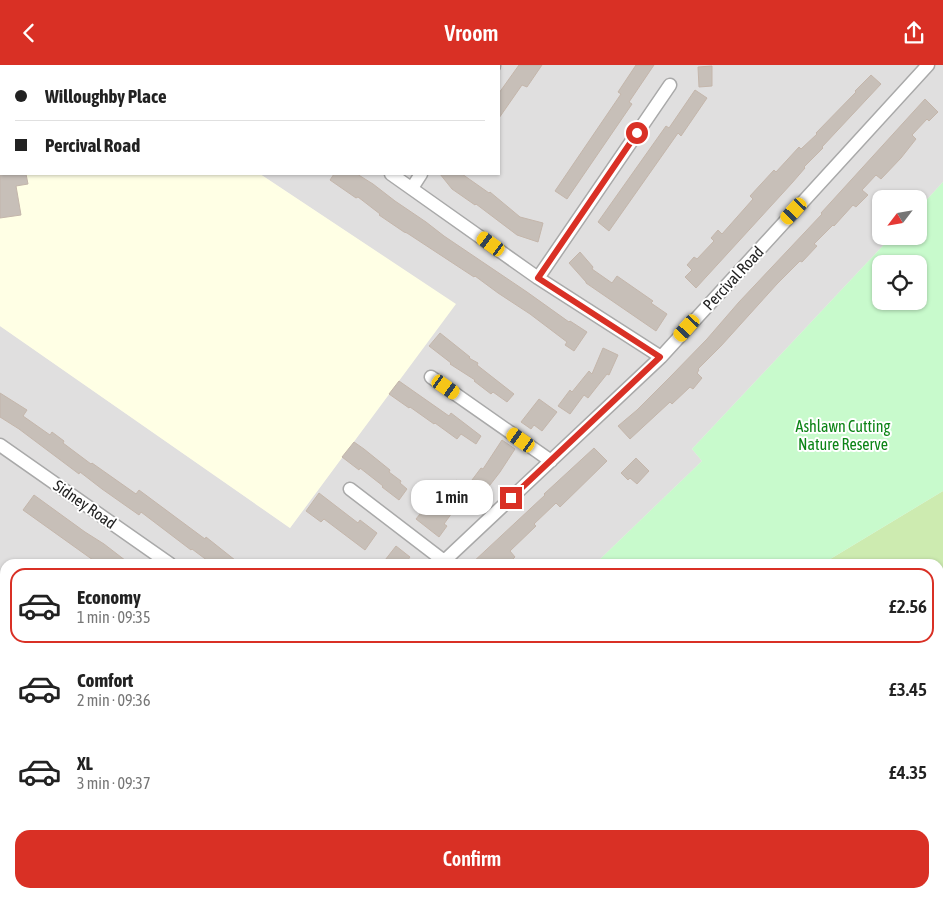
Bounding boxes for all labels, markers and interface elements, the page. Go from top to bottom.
icon: back [15,19,43,47]
icon: share [900,19,928,47]
text: Vroom [445,20,498,46]
text: Willoughby Place [45,85,167,107]
route start [626,122,648,144]
text: Percival Road [45,134,140,156]
north arrow [872,190,928,245]
map controls [872,190,927,310]
car [778,195,809,227]
car [474,229,507,259]
street label: Percival Road [699,243,767,313]
button: locate [872,255,927,310]
car [671,312,702,344]
car [429,372,462,402]
park label: Ashlawn Cutting Nature Reserve [796,417,891,453]
car [504,425,537,455]
street label: Sidney Road [50,476,120,533]
callout: 1 min [411,481,494,515]
route end [500,487,522,509]
text: 1 min [436,488,468,506]
icon: car [17,583,62,628]
text: Economy [77,586,141,608]
text: £2.56 [889,595,927,617]
text: 1 min · 09:35 [77,608,150,626]
icon: car [17,666,62,711]
text: Comfort [77,669,133,691]
text: £3.45 [889,678,927,700]
text: 2 min · 09:36 [77,691,150,709]
icon: car [17,749,62,794]
text: XL [77,752,93,774]
text: £4.35 [889,761,927,783]
text: 3 min · 09:37 [77,774,150,792]
button: Confirm [15,830,929,888]

